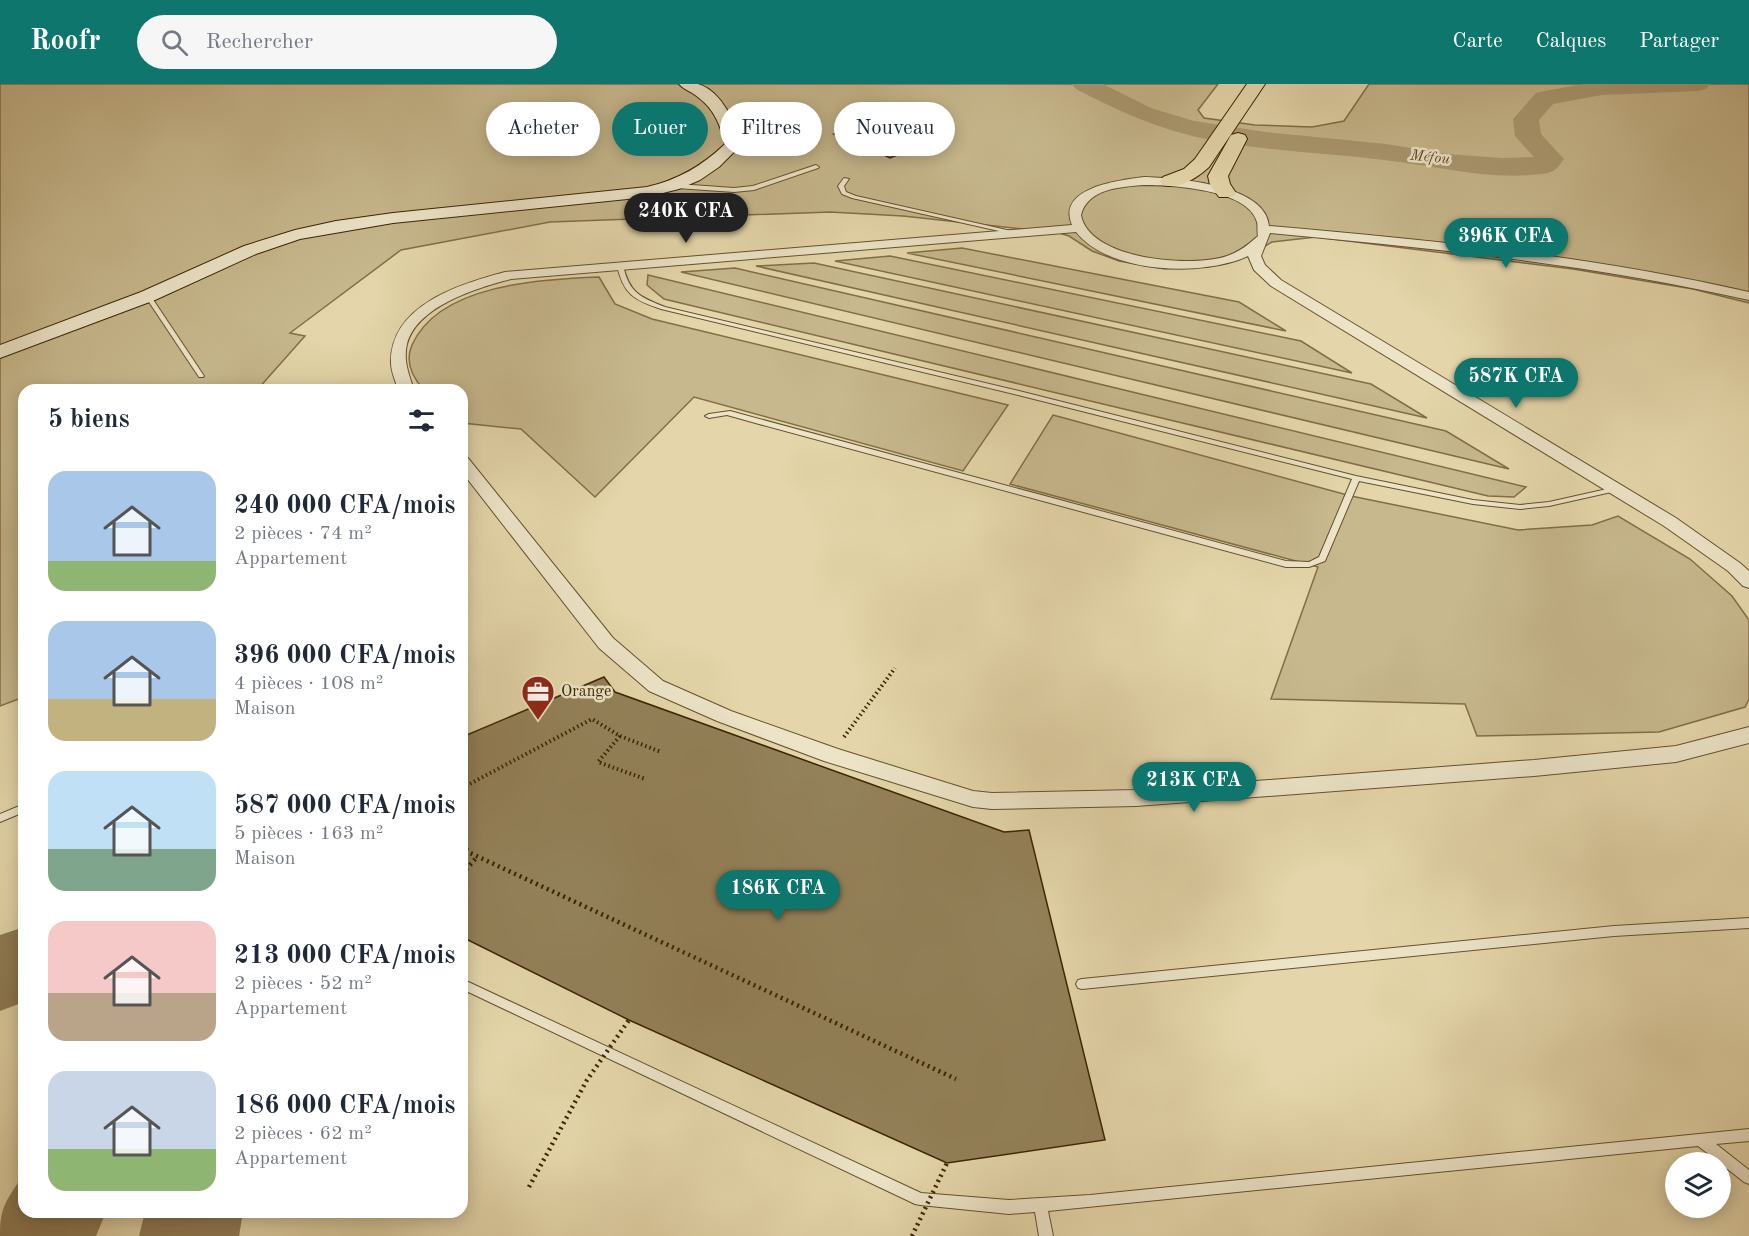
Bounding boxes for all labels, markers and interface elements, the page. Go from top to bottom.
search box [137,15,557,69]
icon: search [158,26,191,59]
text: Roofr [30,28,101,56]
text: Rechercher [206,31,313,53]
text: Carte [1453,31,1503,52]
text: Calques [1536,31,1606,52]
text: Partager [1639,31,1719,52]
chip: Acheter [486,102,600,156]
chip: Louer [612,102,708,156]
chip: Filtres [720,102,822,156]
chip: Nouveau [834,102,955,156]
water label: Méfou [1408,148,1451,168]
pin: 240K CFA [624,193,748,244]
text: 240K CFA [638,202,734,222]
pin: 396K CFA [1444,218,1568,269]
text: 396K CFA [1458,227,1554,247]
pin: 587K CFA [1454,358,1578,409]
text: 587K CFA [1468,367,1564,387]
icon: filters [405,404,438,437]
text: 5 biens [48,407,130,433]
text: 240 000 CFA/mois [234,493,455,519]
icon: home [96,495,168,567]
text: 2 pièces · 74 m² [234,524,372,544]
text: Appartement [234,549,347,569]
text: 396 000 CFA/mois [234,643,455,669]
icon: home [96,645,168,717]
text: 4 pièces · 108 m² [234,674,383,694]
office icon: Orange [520,674,556,721]
place label: Orange [561,684,611,700]
text: Maison [234,699,295,719]
pin: 213K CFA [1132,762,1256,813]
text: 213K CFA [1146,771,1242,791]
text: 587 000 CFA/mois [234,793,455,819]
icon: home [96,795,168,867]
text: 5 pièces · 163 m² [234,824,383,844]
text: Maison [234,849,295,869]
pin: 186K CFA [716,870,840,921]
text: 186K CFA [730,879,826,899]
text: 213 000 CFA/mois [234,943,455,969]
icon: home [96,945,168,1017]
text: 2 pièces · 52 m² [234,974,372,994]
text: Appartement [234,999,347,1019]
text: 186 000 CFA/mois [234,1093,455,1119]
icon: home [96,1095,168,1167]
text: 2 pièces · 62 m² [234,1124,372,1144]
text: Appartement [234,1149,347,1169]
map controls [1665,1152,1731,1218]
button: layers [1665,1152,1731,1218]

